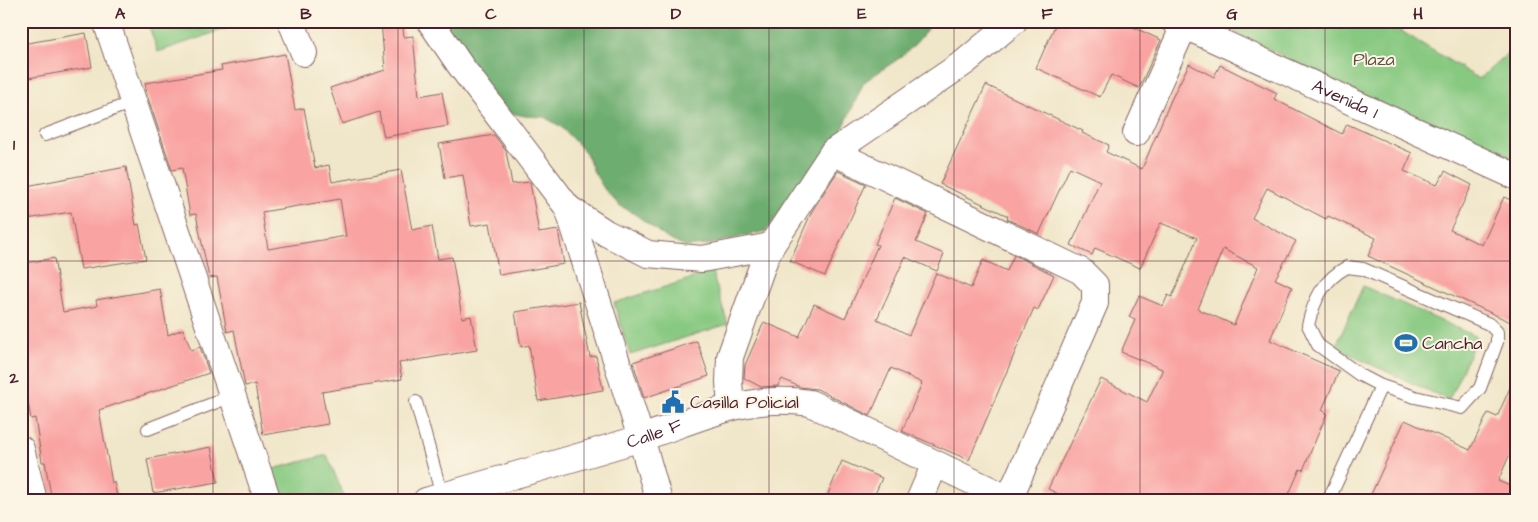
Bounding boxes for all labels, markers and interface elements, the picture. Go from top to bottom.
text: A [115,3,126,25]
text: B [300,3,312,25]
text: C [485,3,497,25]
text: D [671,3,682,25]
text: E [857,3,867,25]
text: F [1041,3,1053,25]
text: G [1226,3,1238,25]
text: H [1413,3,1423,25]
park label: Plaza [1353,47,1395,72]
street label: Avenida 1 [1308,73,1382,125]
text: 1 [13,134,16,156]
sports icon: Cancha [1393,330,1419,356]
place label: Cancha [1422,331,1482,356]
text: 2 [8,367,19,389]
public building icon: Casilla Policial [660,389,686,415]
place label: Casilla Policial [690,390,799,415]
street label: Calle F [623,412,686,454]

